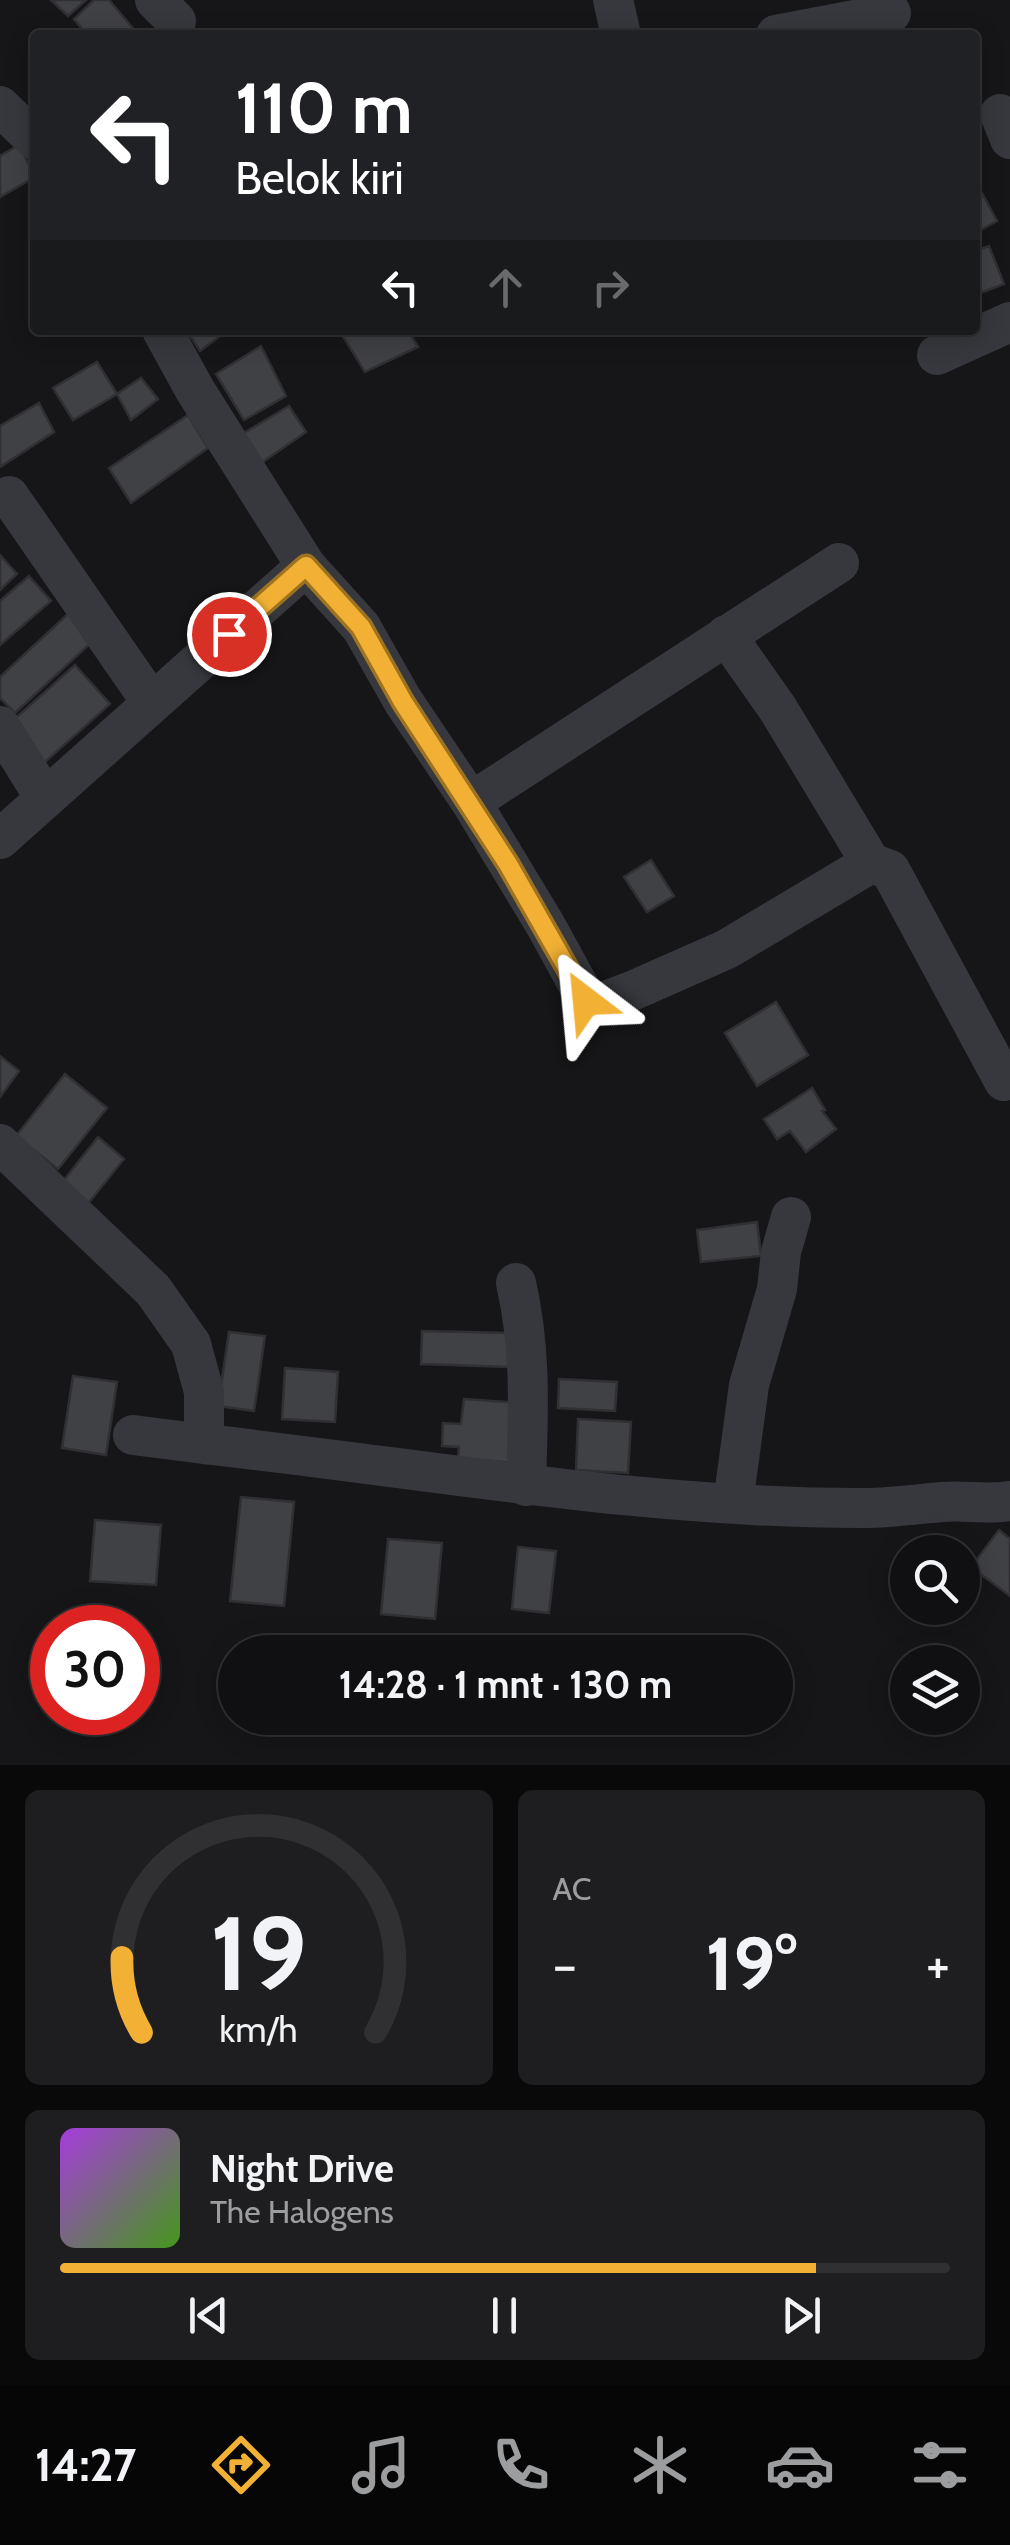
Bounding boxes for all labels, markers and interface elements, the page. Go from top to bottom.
text: 110 m [235,65,413,151]
icon: left [70,70,200,200]
text: Belok kiri [235,151,404,205]
icon: left [373,260,428,315]
icon: ahead [478,260,533,315]
icon: right [583,260,638,315]
pin [187,592,272,677]
icon: arrive [202,607,257,662]
position arrow [534,949,638,1053]
map controls [890,1535,980,1735]
button: search [890,1535,980,1625]
speed limit sign: 30 [30,1605,160,1735]
button: layers [890,1645,980,1735]
text: 14:28 · 1 mnt · 130 m [339,1661,672,1708]
text: AC [553,1869,592,1908]
text: 19 [210,1890,307,2016]
text: 19° [706,1918,797,2009]
text: − [553,1931,577,1998]
text: + [926,1931,950,1998]
text: km/h [220,2008,298,2051]
text: Night Drive [210,2145,394,2192]
text: The Halogens [210,2192,394,2231]
icon: previous [181,2288,236,2343]
icon: pause [477,2288,532,2343]
icon: next [774,2288,829,2343]
icon: directions [206,2430,276,2500]
icon: music [346,2430,416,2500]
icon: phone [486,2430,556,2500]
icon: climate [625,2430,695,2500]
icon: car [765,2430,835,2500]
icon: filters [905,2430,975,2500]
text: 14:27 [35,2438,136,2492]

